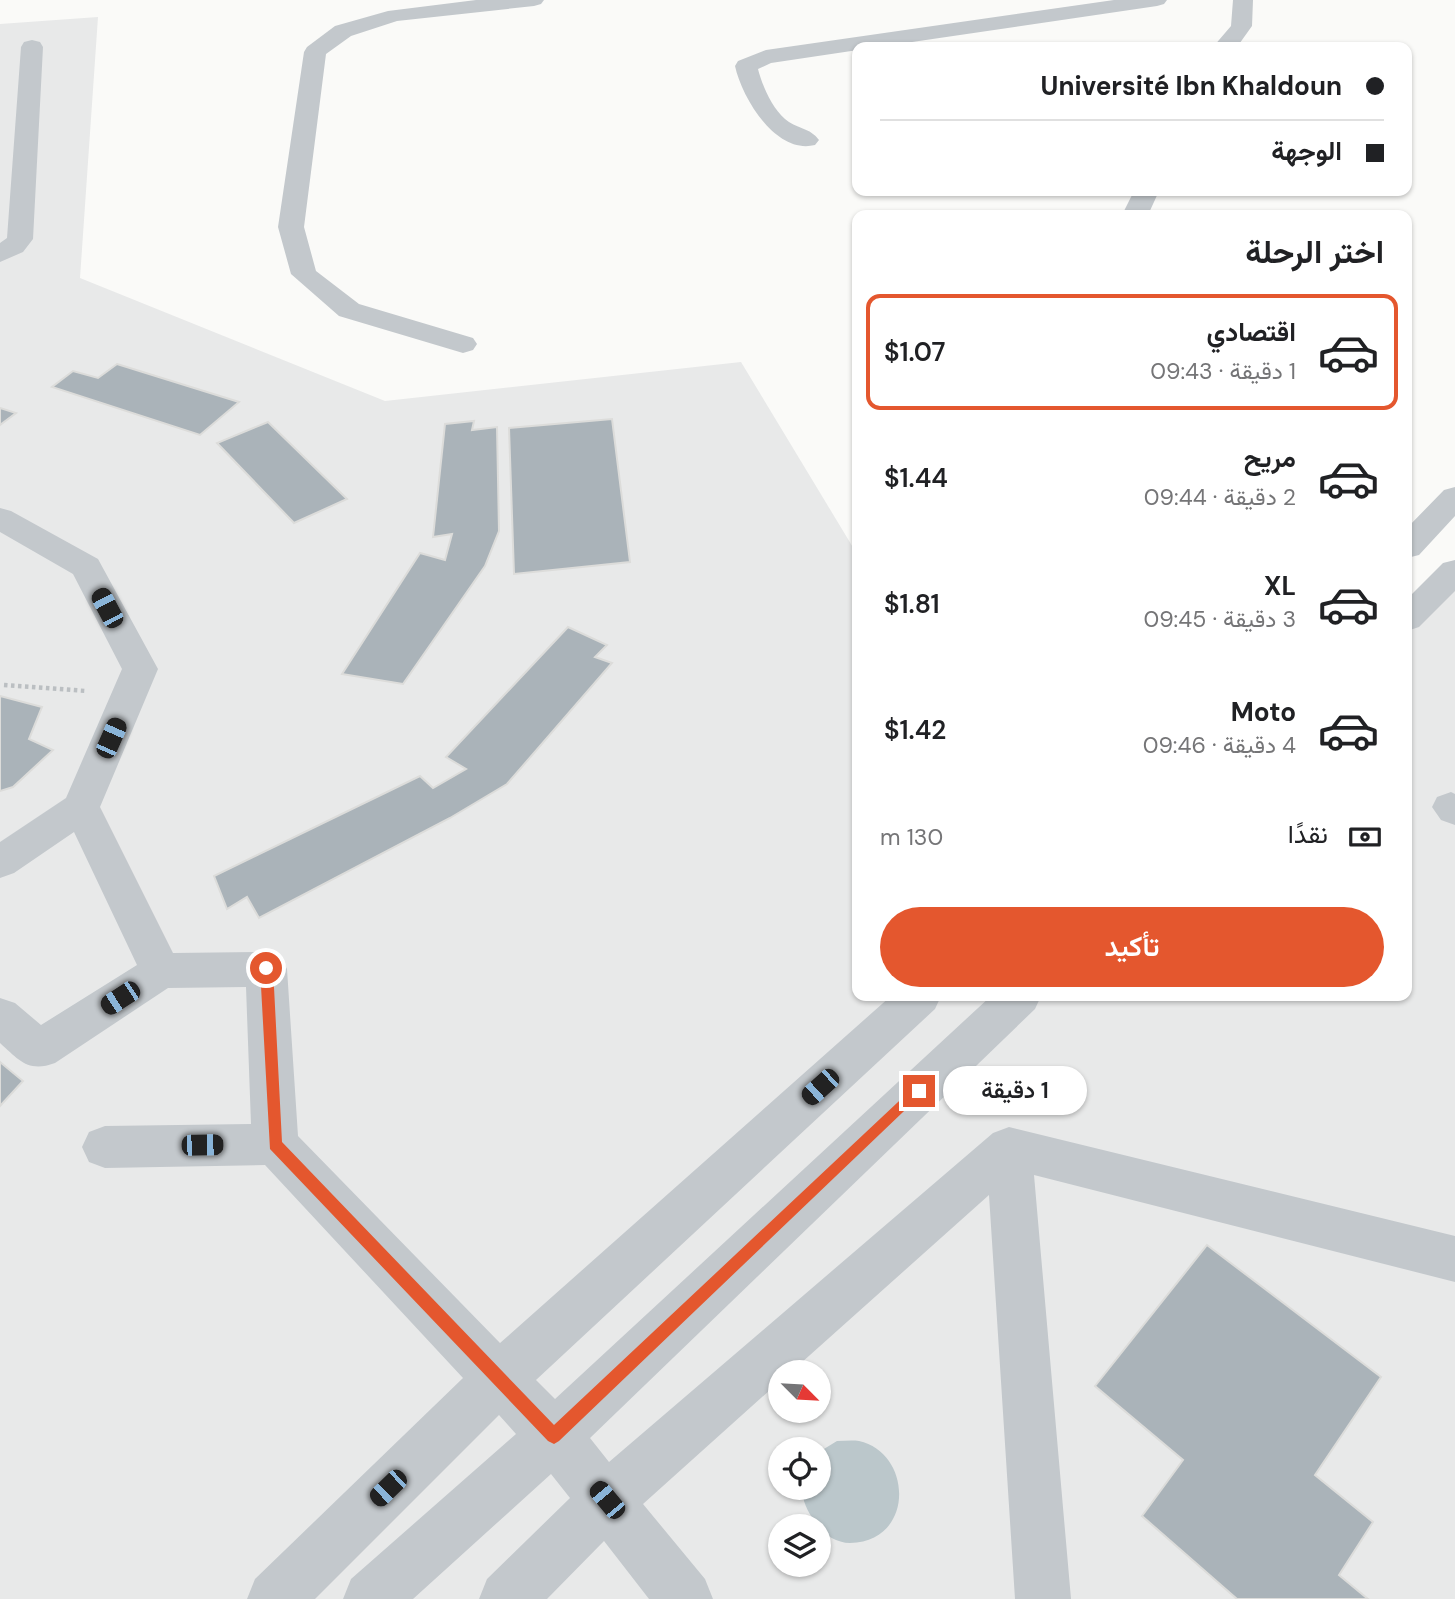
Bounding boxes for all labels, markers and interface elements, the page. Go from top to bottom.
text: Université Ibn Khaldoun [1041,69,1342,103]
text: الوجهة [1271,134,1342,168]
text: اختر الرحلة [1245,231,1384,273]
text: اقتصادي [1207,315,1296,349]
icon: car [1317,321,1380,384]
text: $1.07 [884,335,946,369]
text: 1 دقيقة · 09:43 [1150,356,1296,386]
text: مريح [1244,441,1296,475]
icon: car [1317,447,1380,510]
text: $1.44 [884,461,948,495]
text: 2 دقيقة · 09:44 [1144,482,1296,512]
text: XL [1264,569,1296,603]
icon: car [1317,573,1380,636]
car [88,585,127,631]
text: $1.81 [884,587,939,621]
text: 3 دقيقة · 09:45 [1143,604,1296,634]
text: Moto [1231,695,1296,729]
icon: car [1317,699,1380,762]
text: $1.42 [884,713,946,747]
car [93,715,130,761]
text: 4 دقيقة · 09:46 [1143,730,1296,760]
text: نقدًا [1288,817,1328,851]
icon: cash [1346,818,1384,856]
text: 130 m [880,822,943,852]
button: تأكيد [880,907,1384,987]
route start [250,952,282,984]
car [97,978,144,1018]
car [798,1065,843,1109]
callout: 1 دقيقة [944,1066,1087,1116]
route end [903,1075,935,1107]
text: 1 دقيقة [981,1075,1049,1105]
car [181,1134,224,1156]
north arrow [768,1360,831,1423]
map controls [768,1360,831,1577]
button: locate [768,1437,831,1500]
car [366,1466,411,1510]
car [586,1477,629,1523]
button: layers [768,1514,831,1577]

